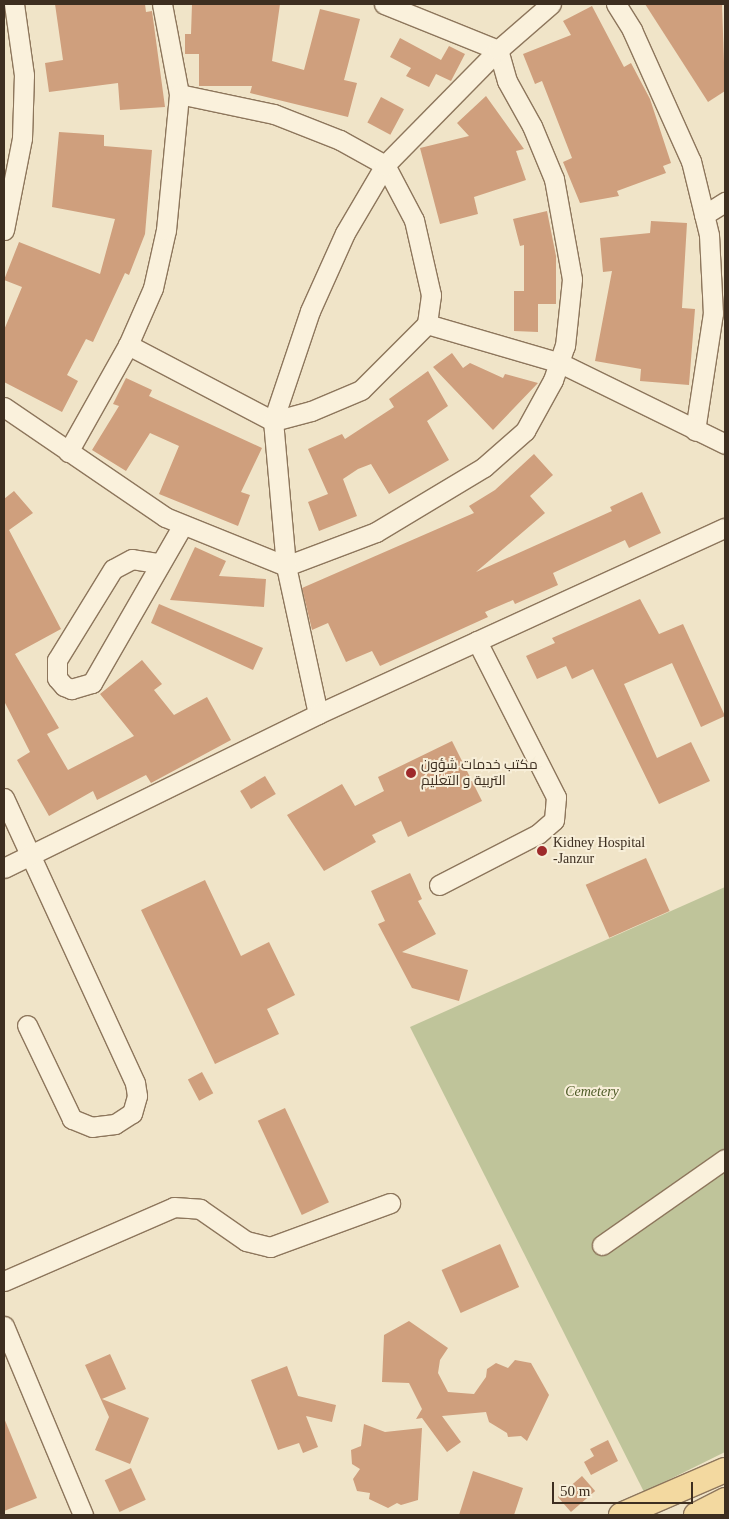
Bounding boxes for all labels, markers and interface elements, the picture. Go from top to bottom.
place label: مكتب خدمات شؤون التربية و التعليم [421,757,538,790]
marker: مكتب خدمات شؤون التربية و التعليم [405,767,417,779]
place label: Kidney Hospital -Janzur [553,835,645,868]
marker: Kidney Hospital -Janzur [535,844,549,858]
park label: Cemetery [565,1084,619,1100]
scale bar [554,1472,695,1504]
text: 50 m [560,1483,590,1499]

